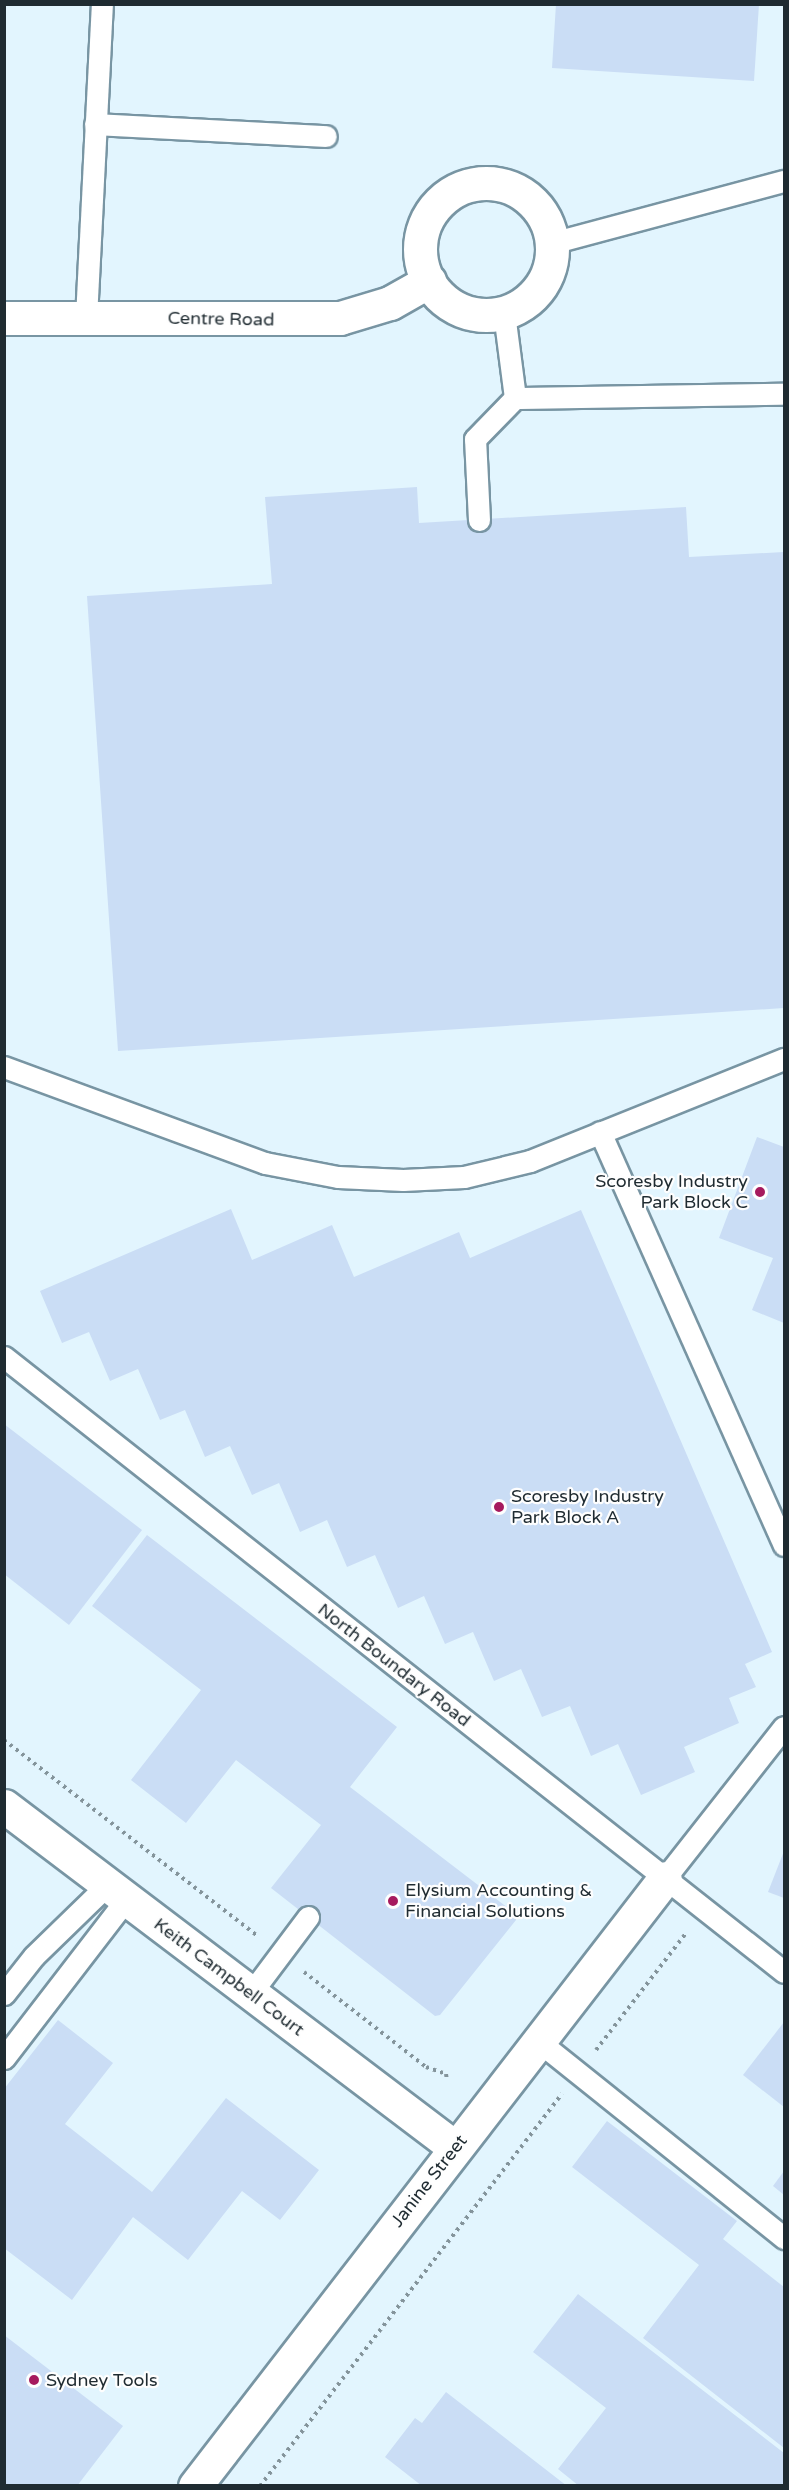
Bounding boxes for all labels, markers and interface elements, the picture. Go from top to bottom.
street label: Centre Road [167,307,275,331]
place label: Scoresby Industry Park Block C [595,1171,748,1214]
marker: Scoresby Industry Park Block C [753,1185,767,1199]
place label: Scoresby Industry Park Block A [511,1486,664,1528]
marker: Scoresby Industry Park Block A [492,1500,506,1514]
street label: North Boundary Road [313,1599,475,1731]
place label: Elysium Accounting & Financial Solutions [405,1880,592,1922]
marker: Elysium Accounting & Financial Solutions [386,1894,400,1908]
street label: Keith Campbell Court [149,1913,309,2041]
street label: Janine Street [386,2131,472,2231]
place label: Sydney Tools [46,2369,158,2391]
marker: Sydney Tools [27,2373,41,2387]

